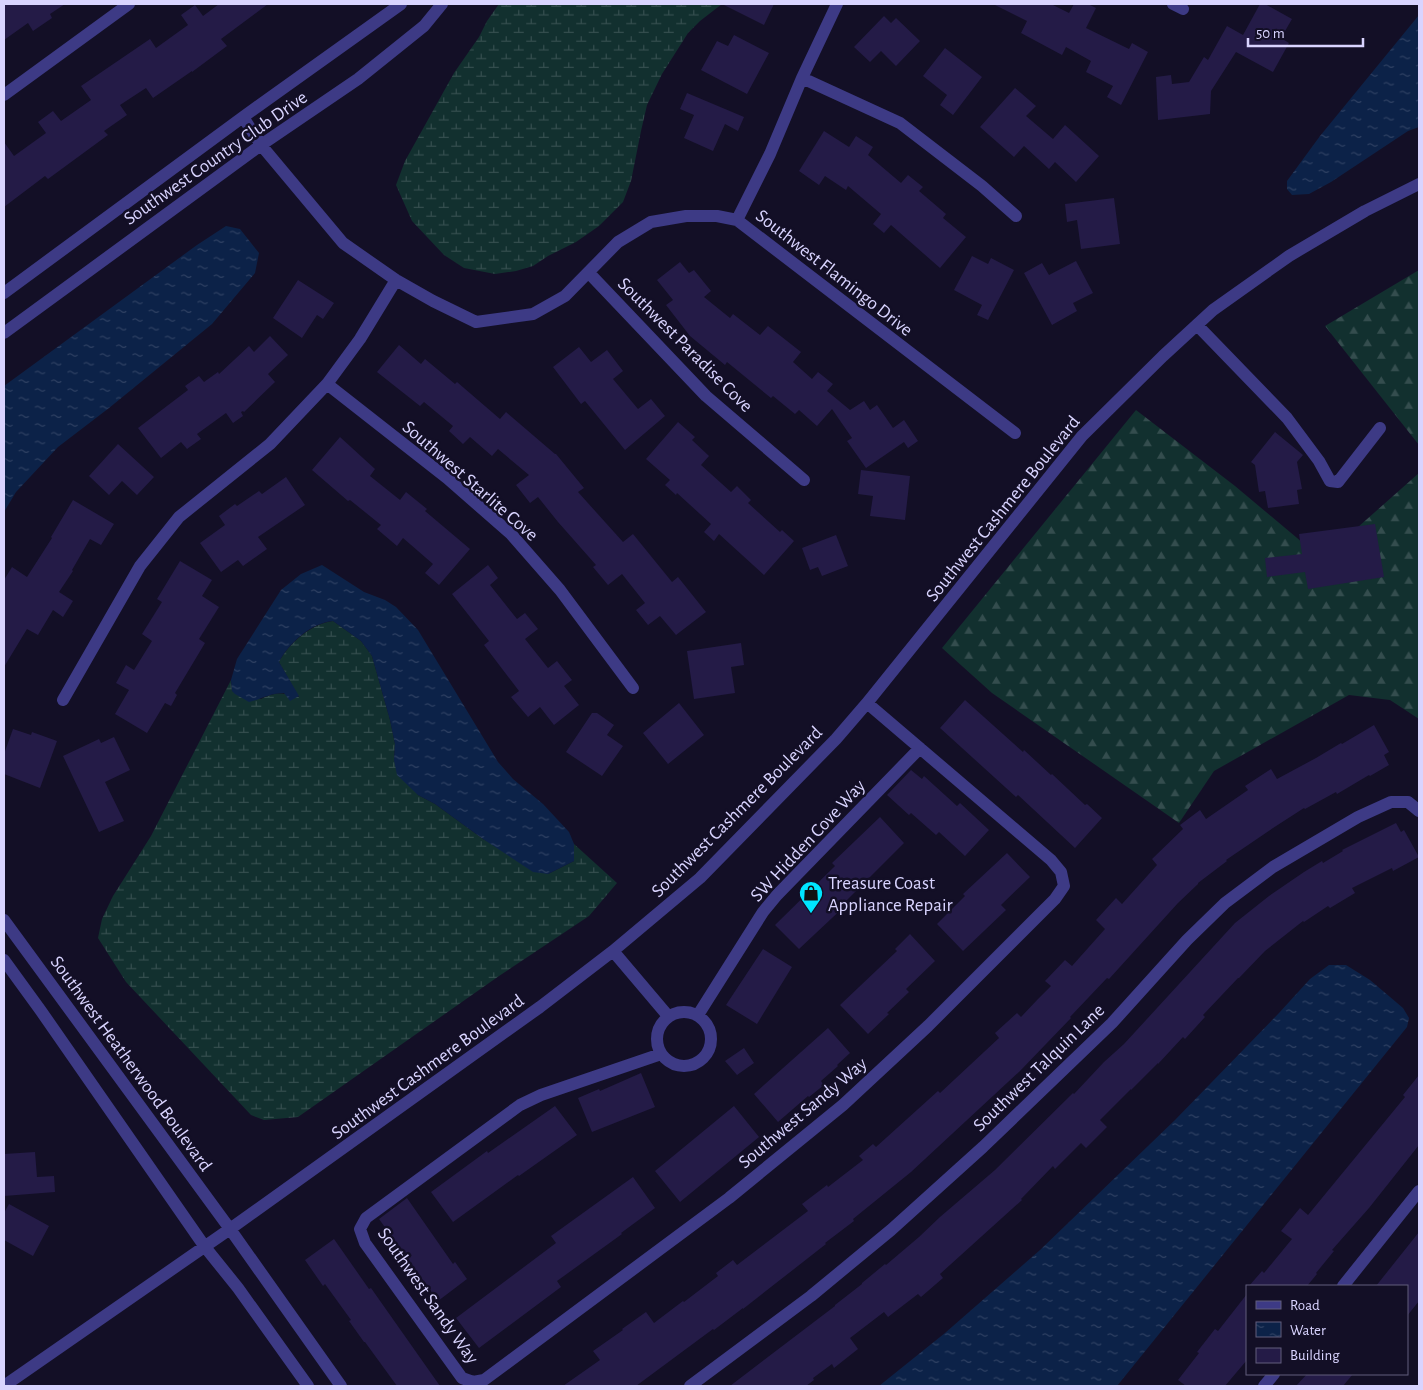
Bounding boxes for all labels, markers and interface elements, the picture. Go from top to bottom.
scale bar [1248,15,1363,47]
text: 50 m [1256,26,1285,41]
street label: Southwest Country Club Drive [121,88,311,229]
street label: Southwest Flamingo Drive [752,206,916,340]
street label: Southwest Paradise Cove [614,274,756,416]
street label: Southwest Cashmere Boulevard [923,412,1084,605]
street label: Southwest Starlite Cove [399,417,541,545]
street label: Southwest Cashmere Boulevard [648,723,826,901]
street label: SW Hidden Cove Way [747,776,869,906]
place label: Treasure Coast Appliance Repair [828,874,953,915]
shop icon: Treasure Coast Appliance Repair [798,880,824,914]
street label: Southwest Heatherwood Boulevard [46,953,215,1175]
street label: Southwest Cashmere Boulevard [328,991,528,1143]
street label: Southwest Talquin Lane [970,1001,1108,1135]
street label: Southwest Sandy Way [735,1054,871,1172]
street label: Southwest Sandy Way [374,1224,482,1367]
legend [1246,1285,1408,1375]
text: Road [1290,1298,1320,1313]
text: Water [1290,1323,1326,1338]
text: Building [1290,1348,1340,1363]

